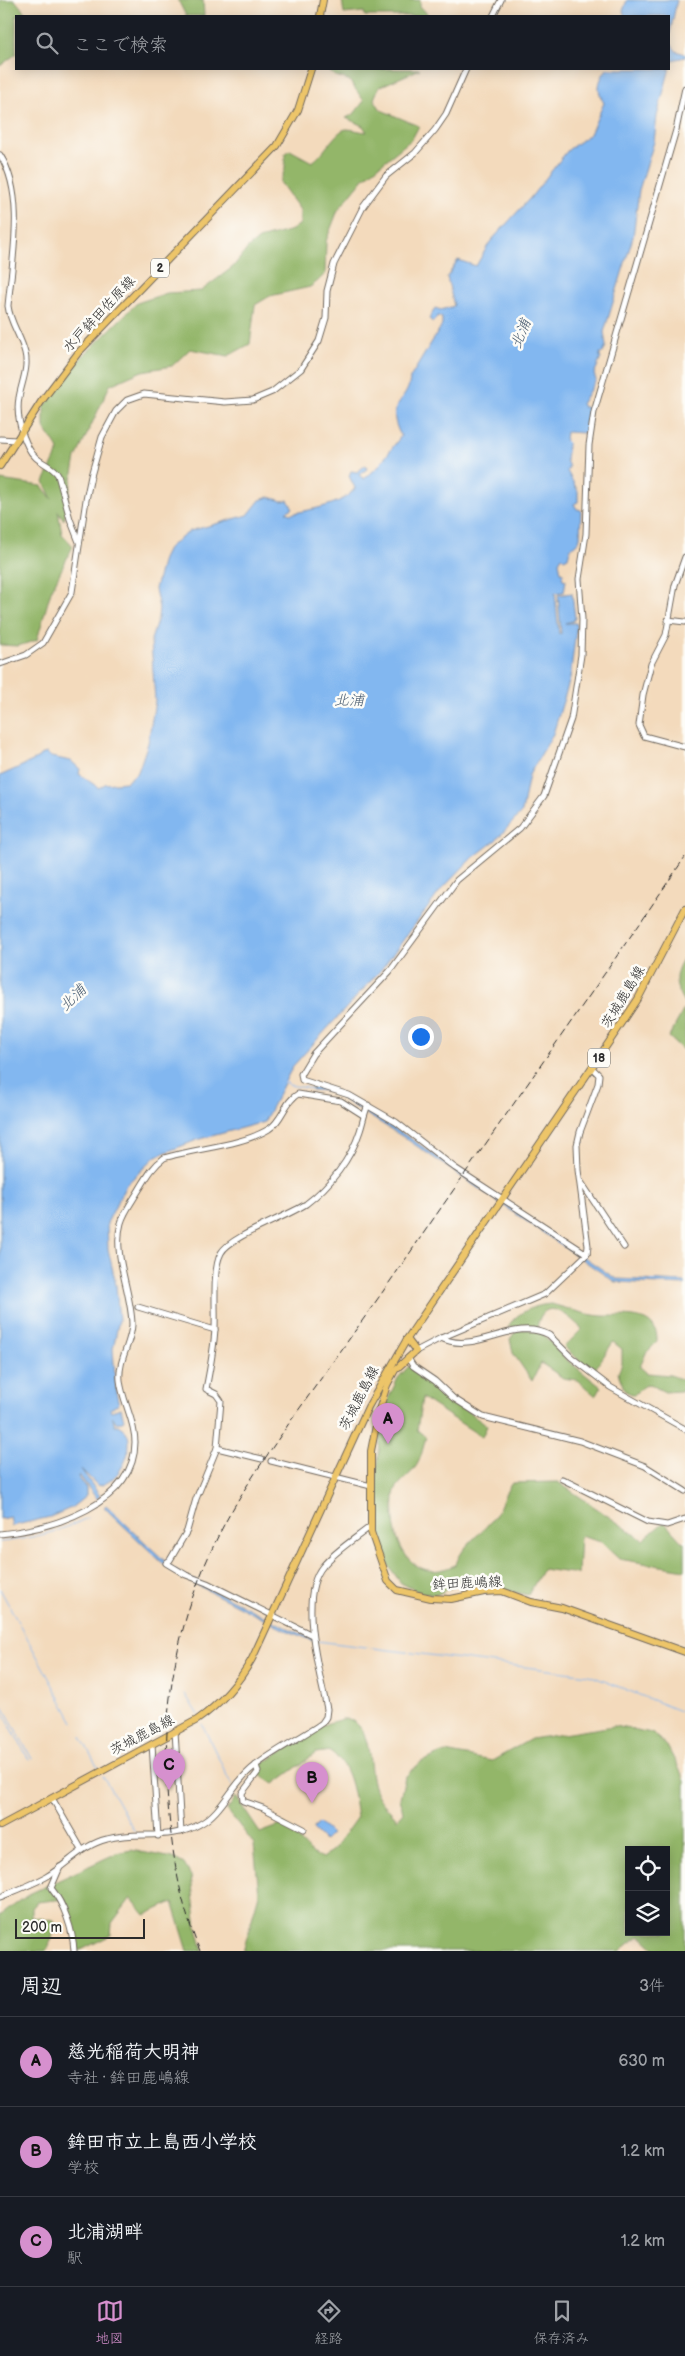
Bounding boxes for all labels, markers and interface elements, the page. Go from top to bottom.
search box [15,15,670,70]
icon: search [33,29,61,57]
text: ここで検索 [73,34,168,57]
road number: 2 [151,258,169,278]
street label: 水戸鉾田佐原線 [59,272,139,356]
water label: 北浦 [507,315,536,351]
water label: 北浦 [334,691,366,710]
street label: 茨城鹿島線 [598,963,648,1031]
water label: 北浦 [56,979,92,1015]
your location [408,1024,434,1050]
road number: 18 [588,1048,610,1068]
street label: 茨城鹿島線 [336,1363,382,1433]
pin: A [372,1403,404,1444]
street label: 鉾田鹿嶋線 [432,1573,502,1593]
street label: 茨城鹿島線 [107,1711,177,1759]
pin: C [153,1749,185,1790]
pin: B [296,1762,328,1803]
map controls [625,1846,670,1936]
button: locate [625,1846,670,1891]
button: layers [625,1891,670,1936]
scale bar [15,1916,145,1939]
text: 200 m [22,1919,62,1936]
text: 周辺 [20,1974,62,1999]
text: 3件 [639,1977,665,1996]
text: 慈光稲荷大明神 [67,2041,200,2064]
text: A [31,2052,41,2071]
text: 630 m [618,2052,665,2071]
text: 寺社 · 鉾田鹿嶋線 [67,2069,189,2088]
text: 鉾田市立上島西小学校 [67,2131,257,2154]
text: B [30,2142,42,2161]
text: 1.2 km [621,2142,665,2161]
text: 学校 [67,2159,99,2178]
text: 北浦湖畔 [67,2221,143,2244]
text: C [30,2232,42,2251]
text: 1.2 km [621,2232,665,2251]
text: 駅 [67,2249,83,2268]
tab: 地図 [96,2297,124,2347]
tab: 経路 [315,2297,343,2347]
tab: 保存済み [534,2297,590,2347]

